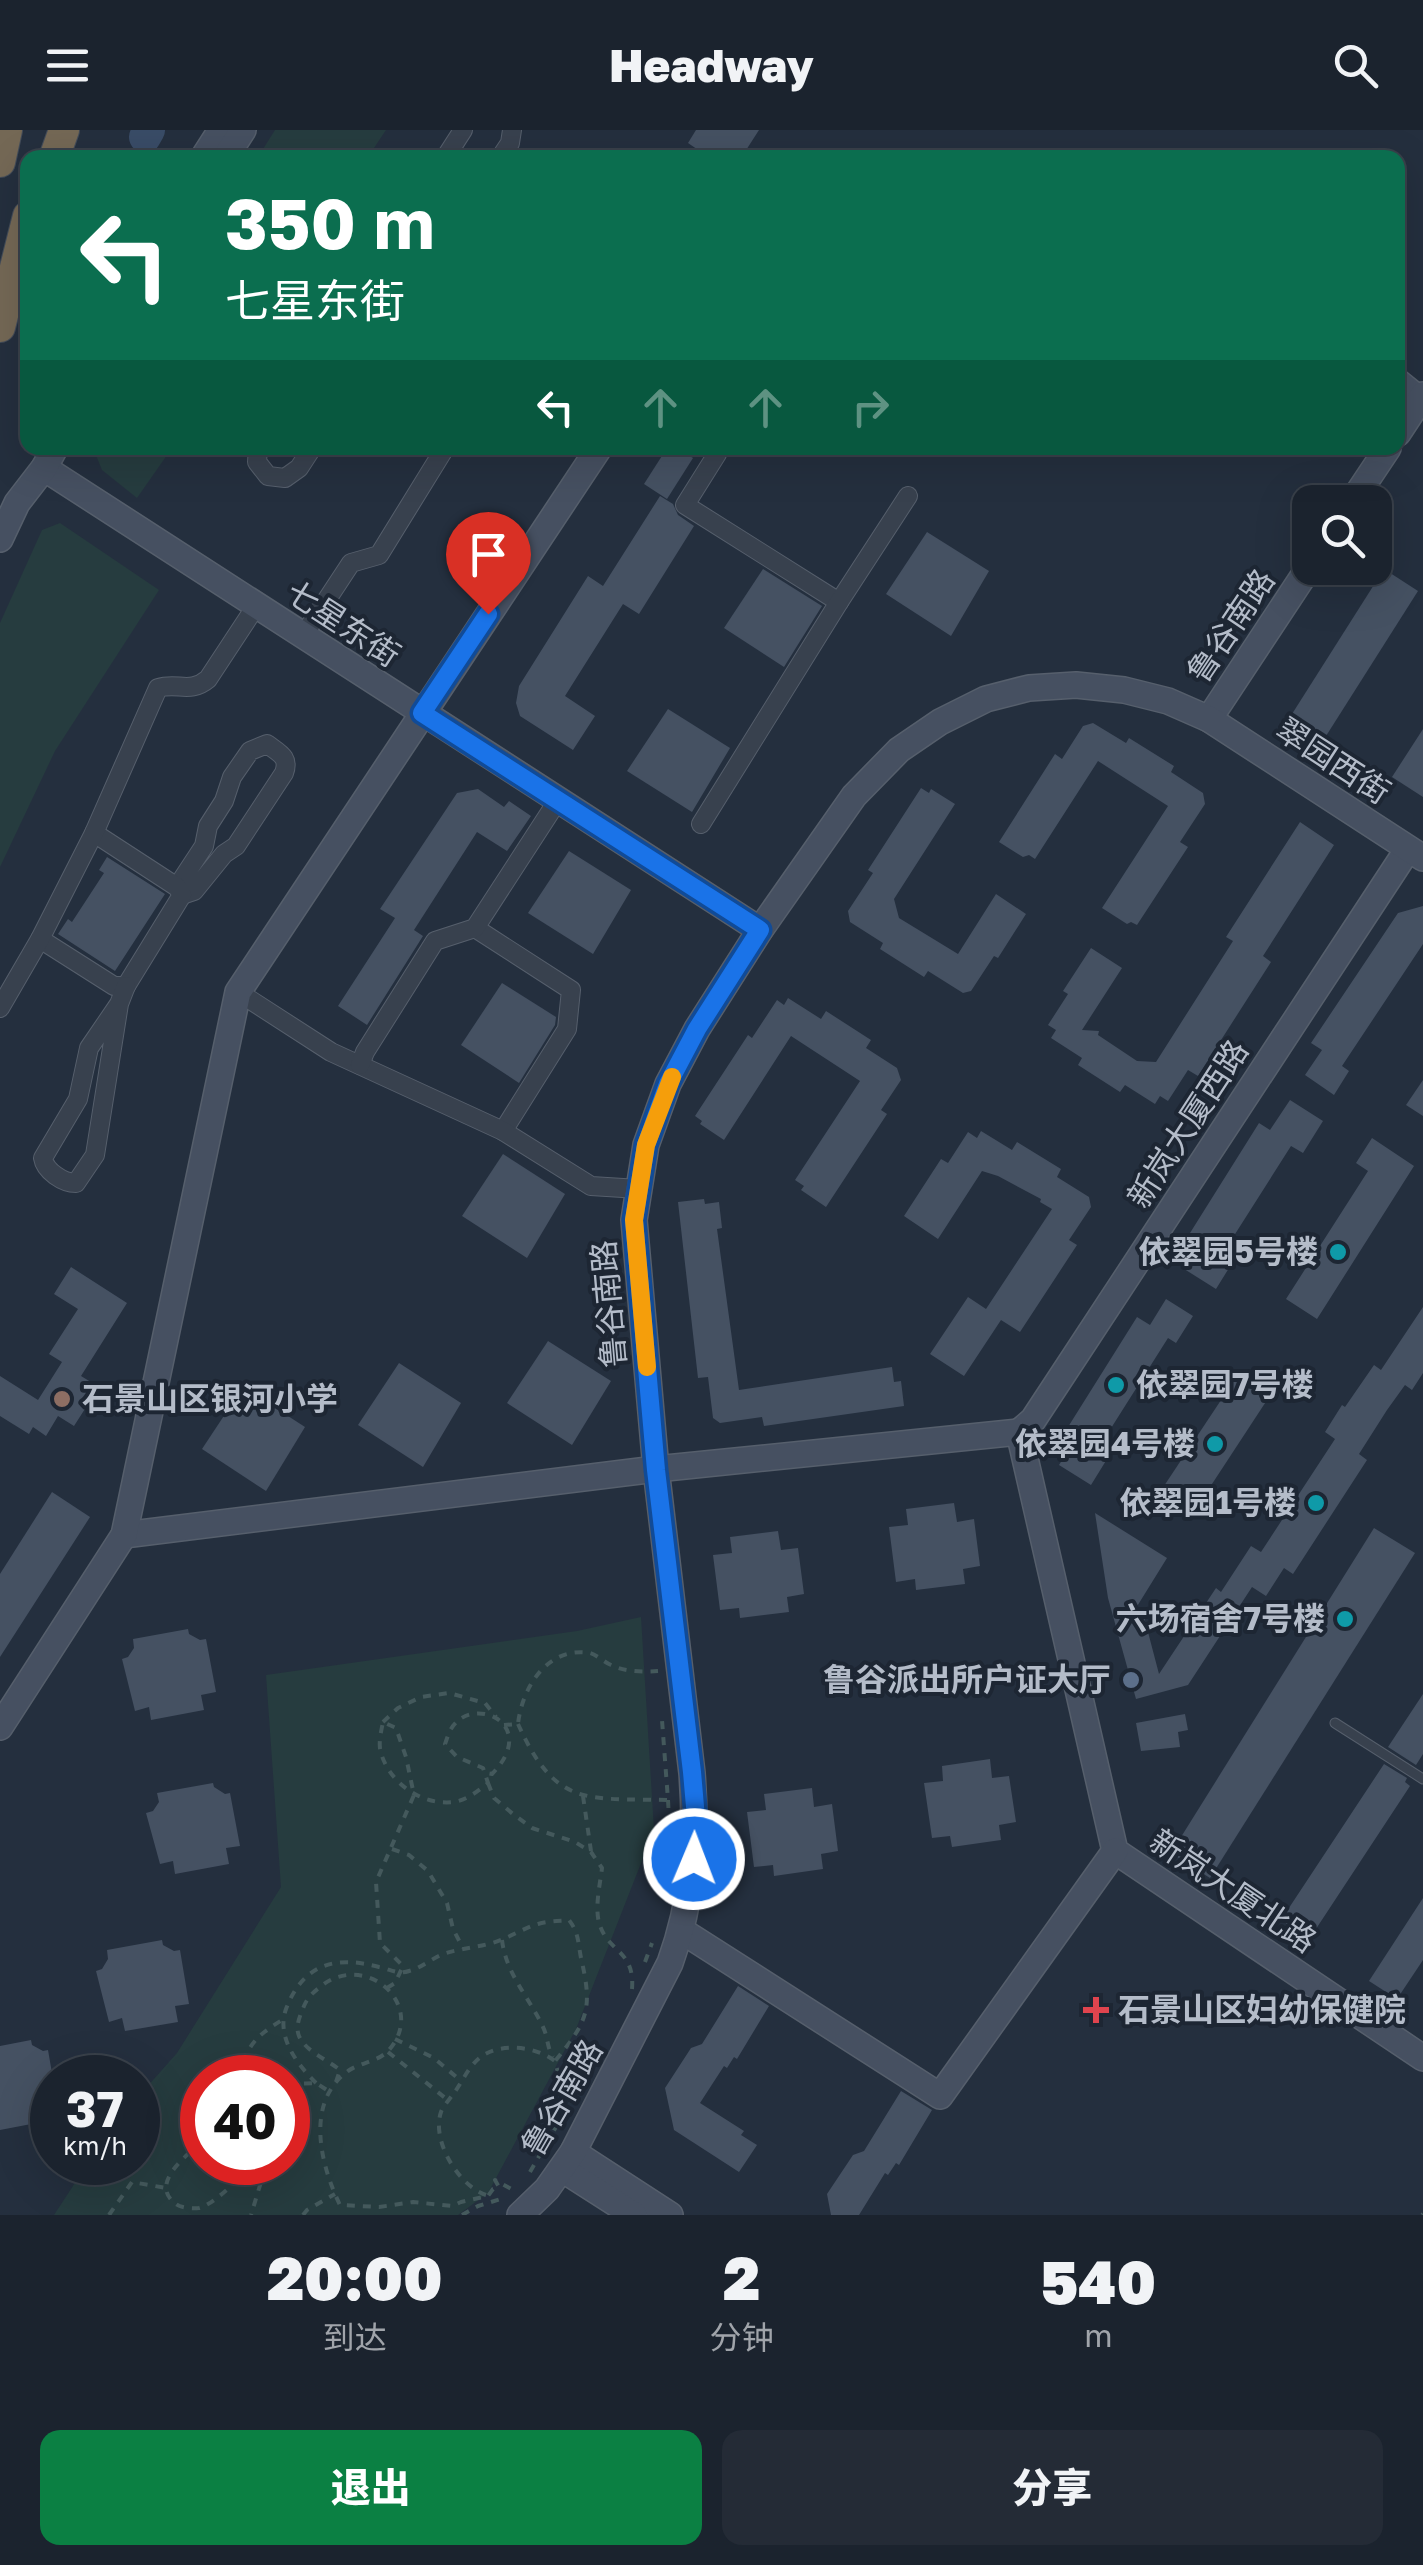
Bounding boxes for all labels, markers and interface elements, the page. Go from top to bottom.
icon: menu [40,38,95,93]
text: Headway [609,38,814,92]
icon: search [1328,38,1383,93]
text: 350 m [225,180,435,264]
icon: left [60,190,190,320]
text: 七星东街 [225,273,405,327]
icon: left [528,380,583,435]
icon: ahead [633,380,688,435]
icon: ahead [738,380,793,435]
icon: right [843,380,898,435]
map controls [1292,485,1392,585]
button: search [1292,485,1392,585]
pin [446,512,531,615]
icon: arrive [461,527,516,582]
street label: 鲁谷南路 [1179,562,1282,689]
street label: 七星东街 [280,572,408,674]
street label: 翠园西街 [1270,709,1398,811]
street label: 新岚大厦西路 [1119,1033,1255,1214]
place label: 依翠园5号楼 [1138,1232,1318,1270]
street label: 鲁谷南路 [583,1239,633,1370]
marker: 依翠园5号楼 [1327,1241,1349,1263]
place label: 依翠园7号楼 [1136,1365,1313,1403]
marker: 依翠园7号楼 [1105,1374,1127,1396]
place label: 石景山区银河小学 [82,1379,338,1417]
marker: 石景山区银河小学 [51,1388,73,1410]
place label: 依翠园4号楼 [1015,1424,1195,1462]
marker: 依翠园4号楼 [1204,1433,1226,1455]
place label: 依翠园1号楼 [1120,1483,1296,1521]
marker: 依翠园1号楼 [1305,1492,1327,1514]
place label: 六场宿舍7号楼 [1116,1599,1325,1637]
marker: 六场宿舍7号楼 [1334,1608,1356,1630]
place label: 鲁谷派出所户证大厅 [823,1660,1111,1698]
marker: 鲁谷派出所户证大厅 [1120,1669,1142,1691]
position arrow [642,1807,746,1911]
street label: 新岚大厦北路 [1143,1821,1324,1960]
place label: 石景山区妇幼保健院 [1118,1990,1406,2028]
marker: 石景山区妇幼保健院 [1083,1997,1109,2023]
street label: 鲁谷南路 [513,2033,610,2162]
speed limit sign: 40 [180,2055,310,2185]
text: 37 [66,2078,124,2138]
text: km/h [63,2130,127,2161]
text: 20:00 [267,2241,443,2313]
text: 2 [723,2241,760,2313]
text: 540 [1041,2245,1156,2317]
text: m [1084,2316,1112,2354]
text: 到达 [323,2318,387,2356]
text: 分钟 [710,2318,774,2356]
button: 退出 [40,2430,702,2545]
button: 分享 [722,2430,1383,2545]

